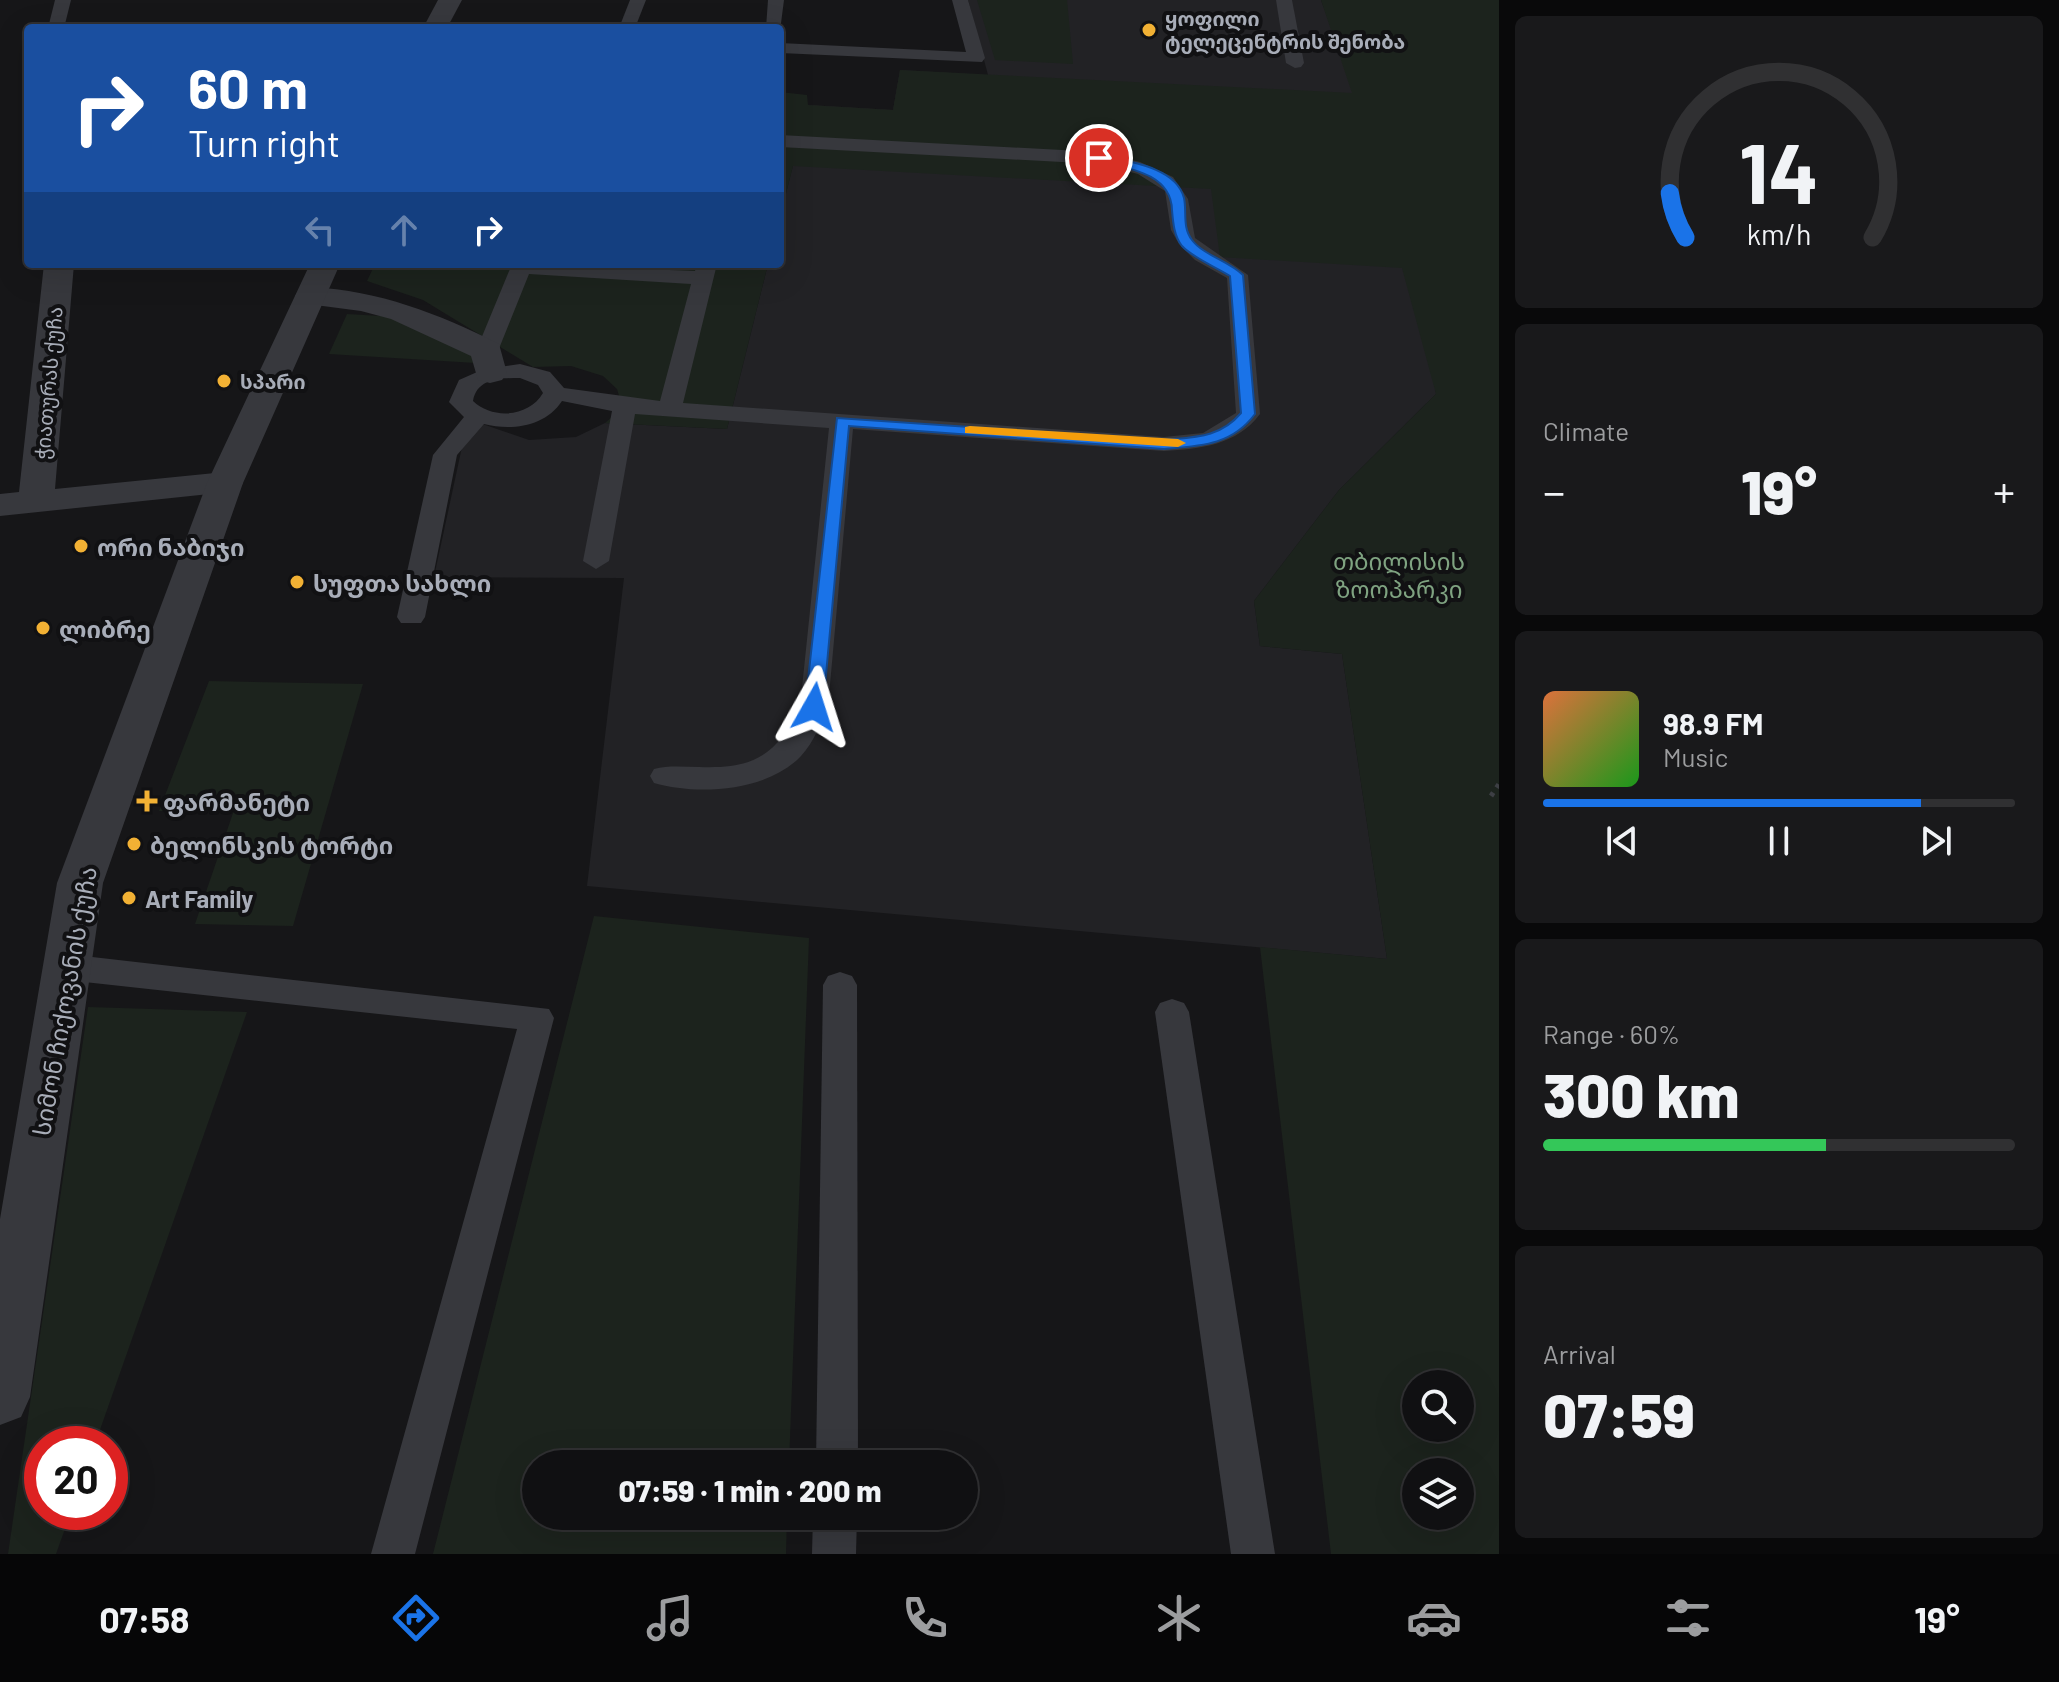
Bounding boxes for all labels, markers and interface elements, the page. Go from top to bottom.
place label: ყოფილი ტელეცენტრის შენობა [1165,6,1405,54]
marker: ყოფილი ტელეცენტრის შენობა [1140,21,1158,39]
text: 60 m [188,53,308,120]
icon: right [56,56,160,160]
text: 14 [1739,120,1819,220]
text: Turn right [188,121,340,164]
pin [1065,124,1133,192]
icon: arrive [1077,136,1121,180]
icon: left [298,208,342,252]
icon: ahead [382,208,426,252]
icon: right [466,208,510,252]
text: km/h [1747,216,1811,251]
street label: ჭიათურას ქუჩა [29,306,68,460]
place label: სპარი [240,369,306,393]
marker: სპარი [215,372,233,390]
text: Climate [1543,415,1629,446]
text: 19° [1741,455,1817,527]
text: − [1543,464,1565,517]
text: + [1993,464,2015,517]
place label: ორი ნაბიჯი [97,532,244,562]
marker: ორი ნაბიჯი [72,537,90,555]
park label: თბილისის ზოოპარკი [1333,546,1465,604]
place label: სუფთა სახლი [313,568,491,598]
marker: სუფთა სახლი [288,573,306,591]
place label: ლიბრე [59,614,151,644]
marker: ლიბრე [34,619,52,637]
position arrow [772,665,856,749]
text: 98.9 FM [1663,705,1763,741]
text: Music [1663,741,1728,772]
place label: ფარმანეტი [163,787,310,817]
marker: ფარმანეტი [138,792,156,810]
icon: previous [1600,819,1644,863]
icon: pause [1757,819,1801,863]
icon: next [1914,819,1958,863]
place label: ბელინსკის ტორტი [150,830,393,860]
marker: ბელინსკის ტორტი [125,835,143,853]
street label: სიმონ ჩიქოვანის ქუჩა [26,864,103,1138]
place label: Art Family [145,884,253,913]
marker: Art Family [120,889,138,907]
text: Range · 60% [1543,1018,1680,1049]
text: 300 km [1543,1058,1740,1130]
text: Arrival [1543,1338,1616,1369]
map controls [1402,1370,1474,1530]
button: search [1402,1370,1474,1442]
text: 07:59 [1543,1378,1695,1450]
speed limit sign: 20 [24,1426,128,1530]
button: layers [1402,1458,1474,1530]
text: 07:59 · 1 min · 200 m [619,1472,881,1508]
icon: directions [388,1590,444,1646]
icon: music [642,1590,698,1646]
icon: phone [897,1590,953,1646]
icon: climate [1151,1590,1207,1646]
icon: car [1406,1590,1462,1646]
icon: filters [1660,1590,1716,1646]
text: 07:58 [99,1597,190,1640]
text: 19° [1914,1597,1960,1640]

